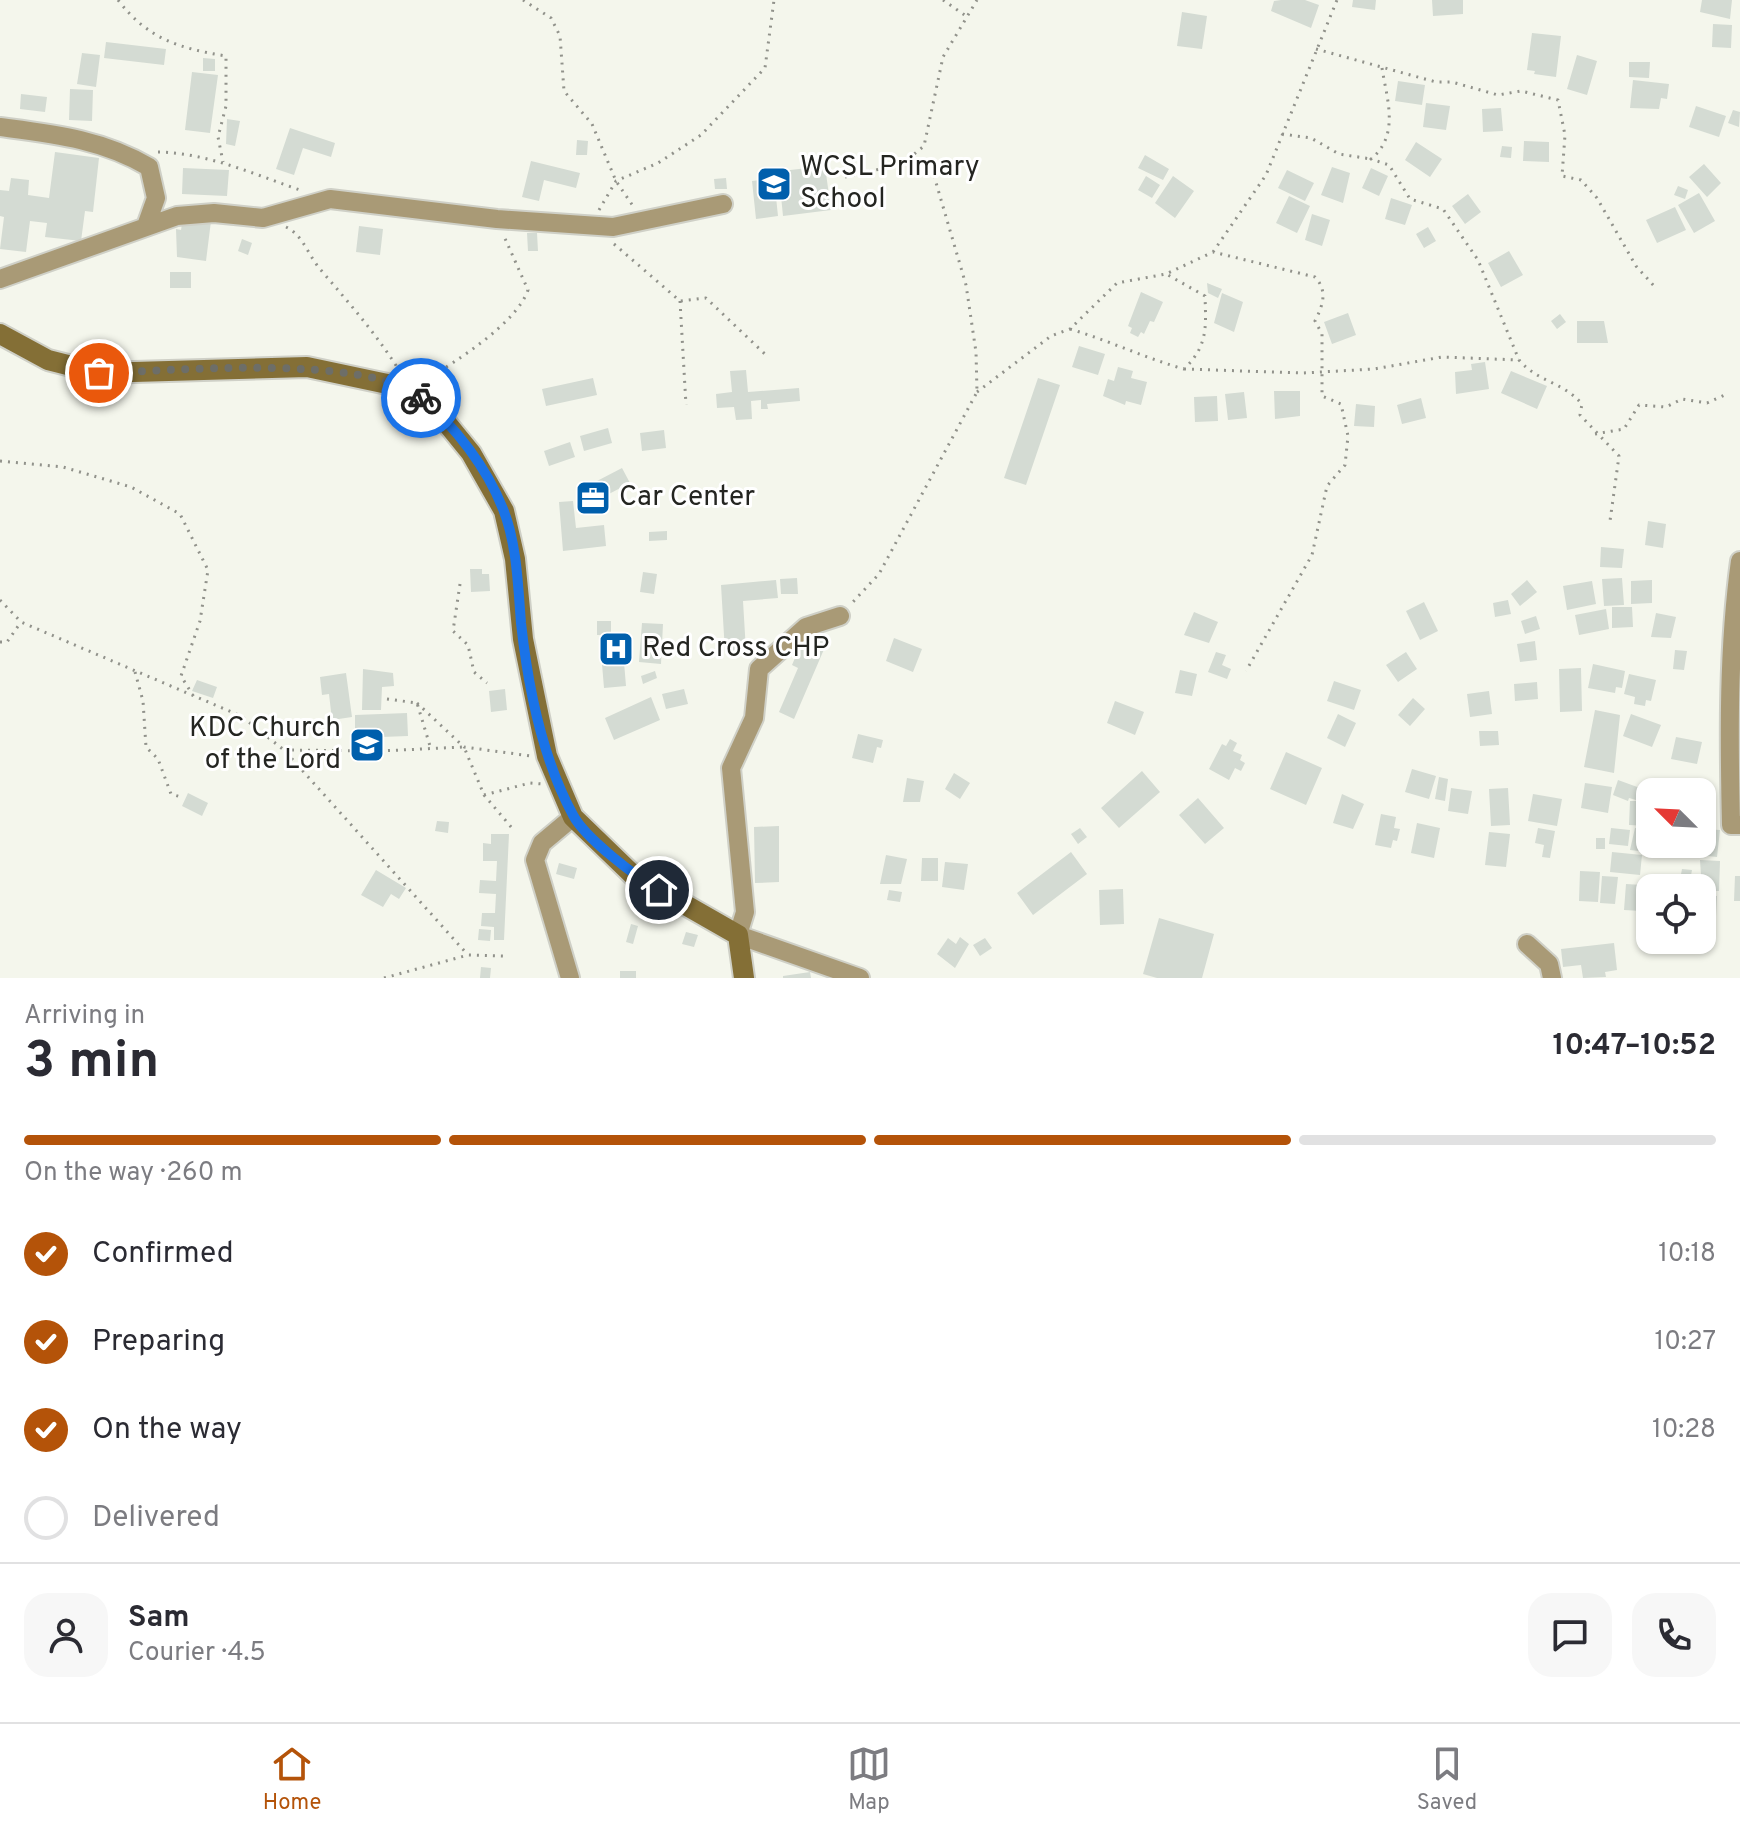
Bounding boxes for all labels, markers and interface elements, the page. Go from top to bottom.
place label: WCSL Primary School [800,150,980,218]
school or university icon: WCSL Primary School [755,165,793,203]
pin [65,339,133,407]
icon: bag [77,351,121,395]
courier [381,358,461,438]
icon: bike [399,376,443,420]
office icon: Car Center [574,479,612,517]
place label: Car Center [619,480,755,516]
hospital icon: Red Cross CHP [597,630,635,668]
place label: Red Cross CHP [642,631,829,667]
place label: KDC Church of the Lord [189,711,341,779]
school or university icon: KDC Church of the Lord [348,726,386,764]
north arrow [1636,778,1716,858]
map controls [1636,778,1716,954]
pin [625,856,693,924]
icon: home [637,868,681,912]
button: locate [1636,874,1716,954]
text: Arriving in [24,1000,145,1033]
text: 10:47–10:52 [1552,1028,1716,1065]
text: 3 min [24,1030,159,1096]
text: On the way · 260 m [24,1157,242,1190]
icon: check [24,1232,68,1276]
text: Confirmed [92,1236,234,1273]
text: 10:18 [1658,1238,1716,1271]
icon: check [24,1320,68,1364]
text: Preparing [92,1324,225,1361]
text: 10:27 [1655,1326,1716,1359]
icon: check [24,1408,68,1452]
text: On the way [92,1412,242,1449]
text: 10:28 [1652,1414,1716,1447]
text: Delivered [92,1500,220,1537]
button: person [24,1593,108,1677]
button: chat [1528,1593,1612,1677]
button: phone [1632,1593,1716,1677]
text: Sam [128,1600,190,1637]
text: Courier · 4.5 [128,1637,266,1670]
tab: Home [263,1742,321,1817]
tab: Map [847,1742,891,1817]
tab: Saved [1417,1742,1477,1817]

